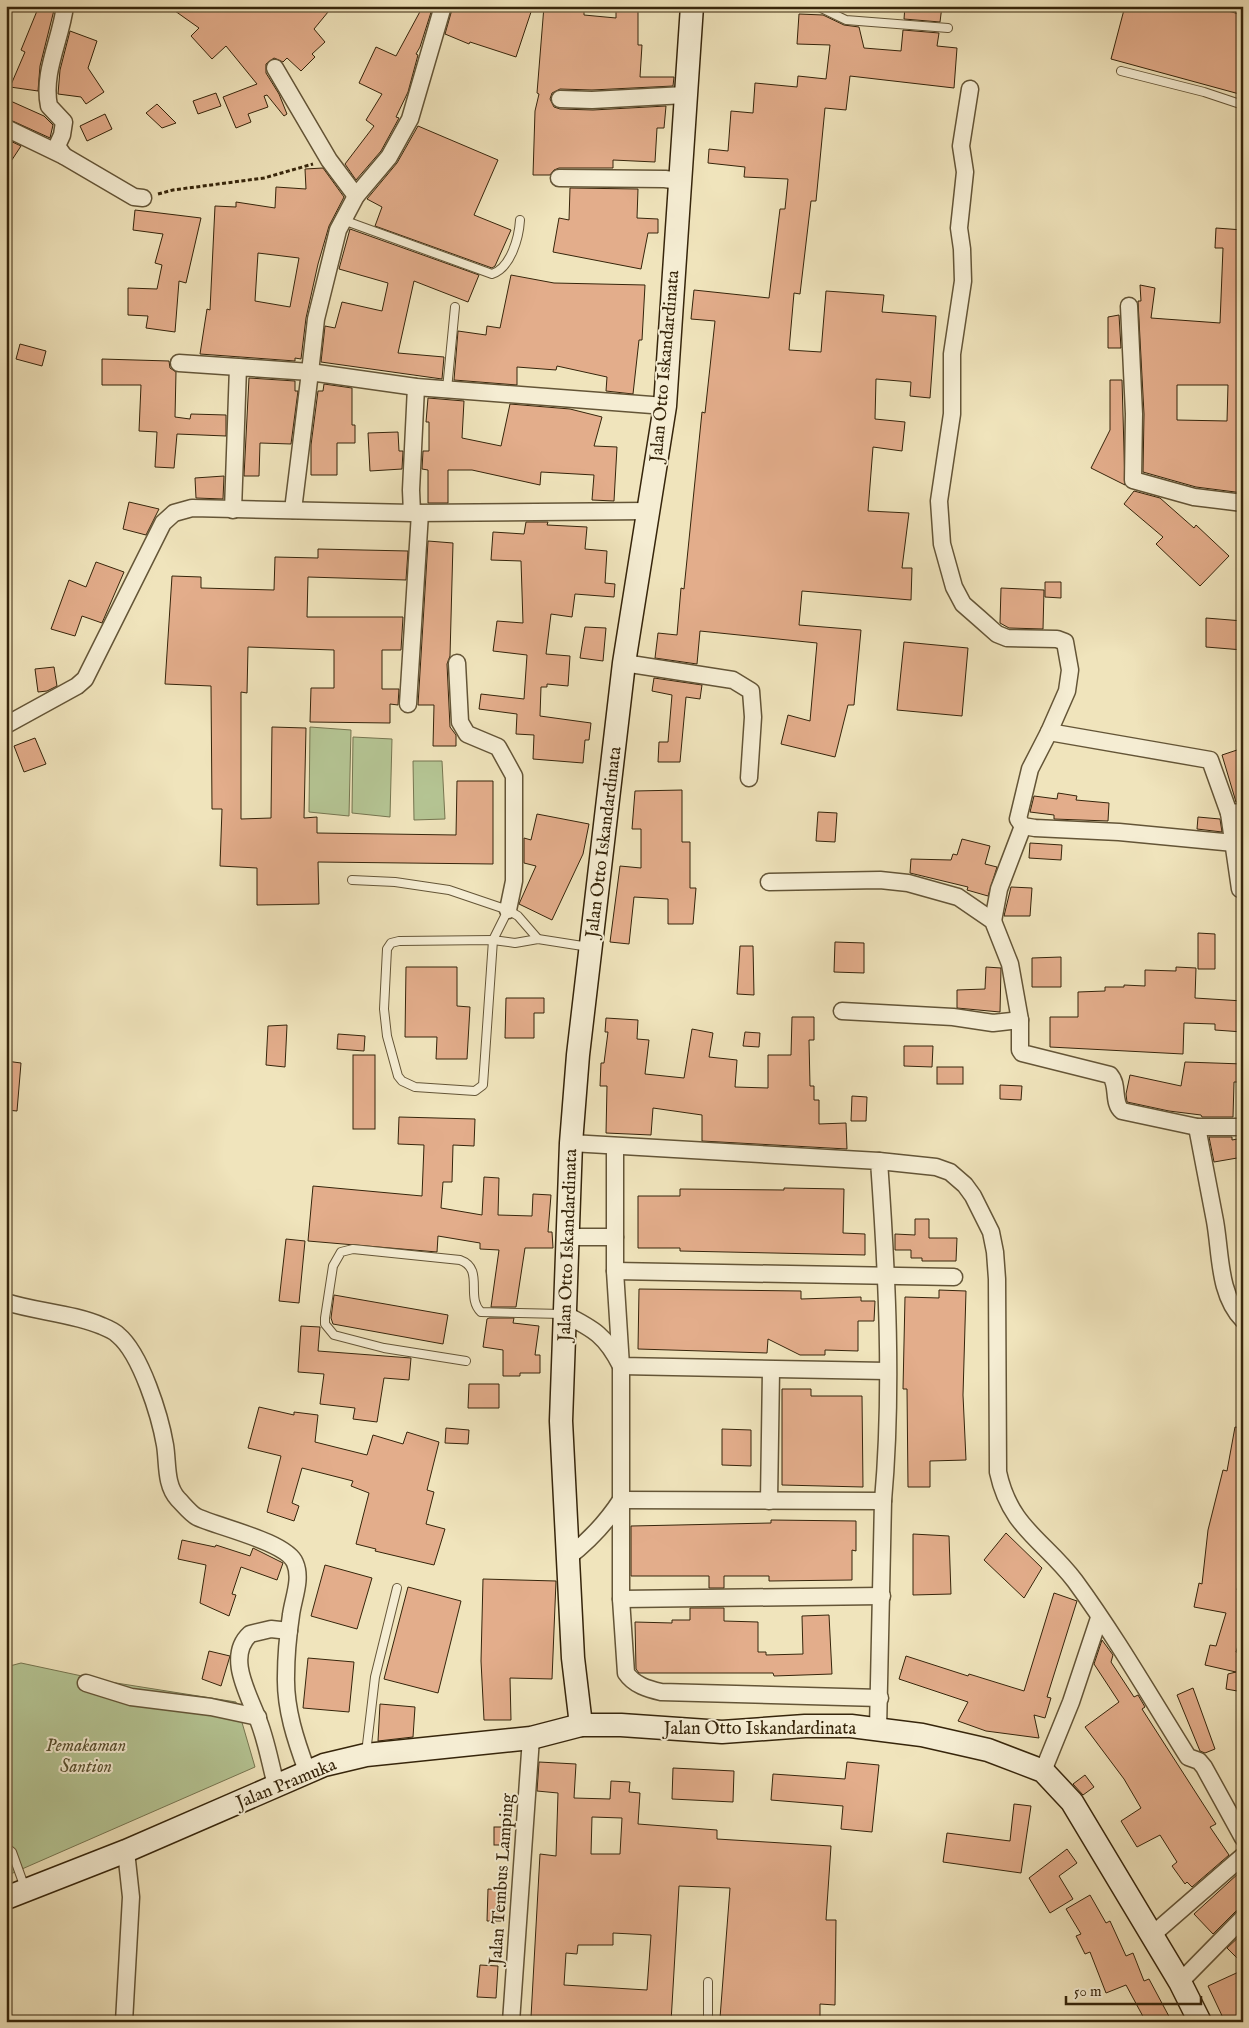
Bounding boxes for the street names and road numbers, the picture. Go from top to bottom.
street label: Jalan Otto Iskandardinata [645,269,685,465]
street label: Jalan Otto Iskandardinata [581,745,628,941]
street label: Jalan Otto Iskandardinata [554,1148,583,1344]
street label: Jalan Otto Iskandardinata [662,1718,856,1741]
street label: Jalan Pramuka [231,1754,340,1816]
street label: Jalan Tembus Lamping [485,1792,520,1968]

